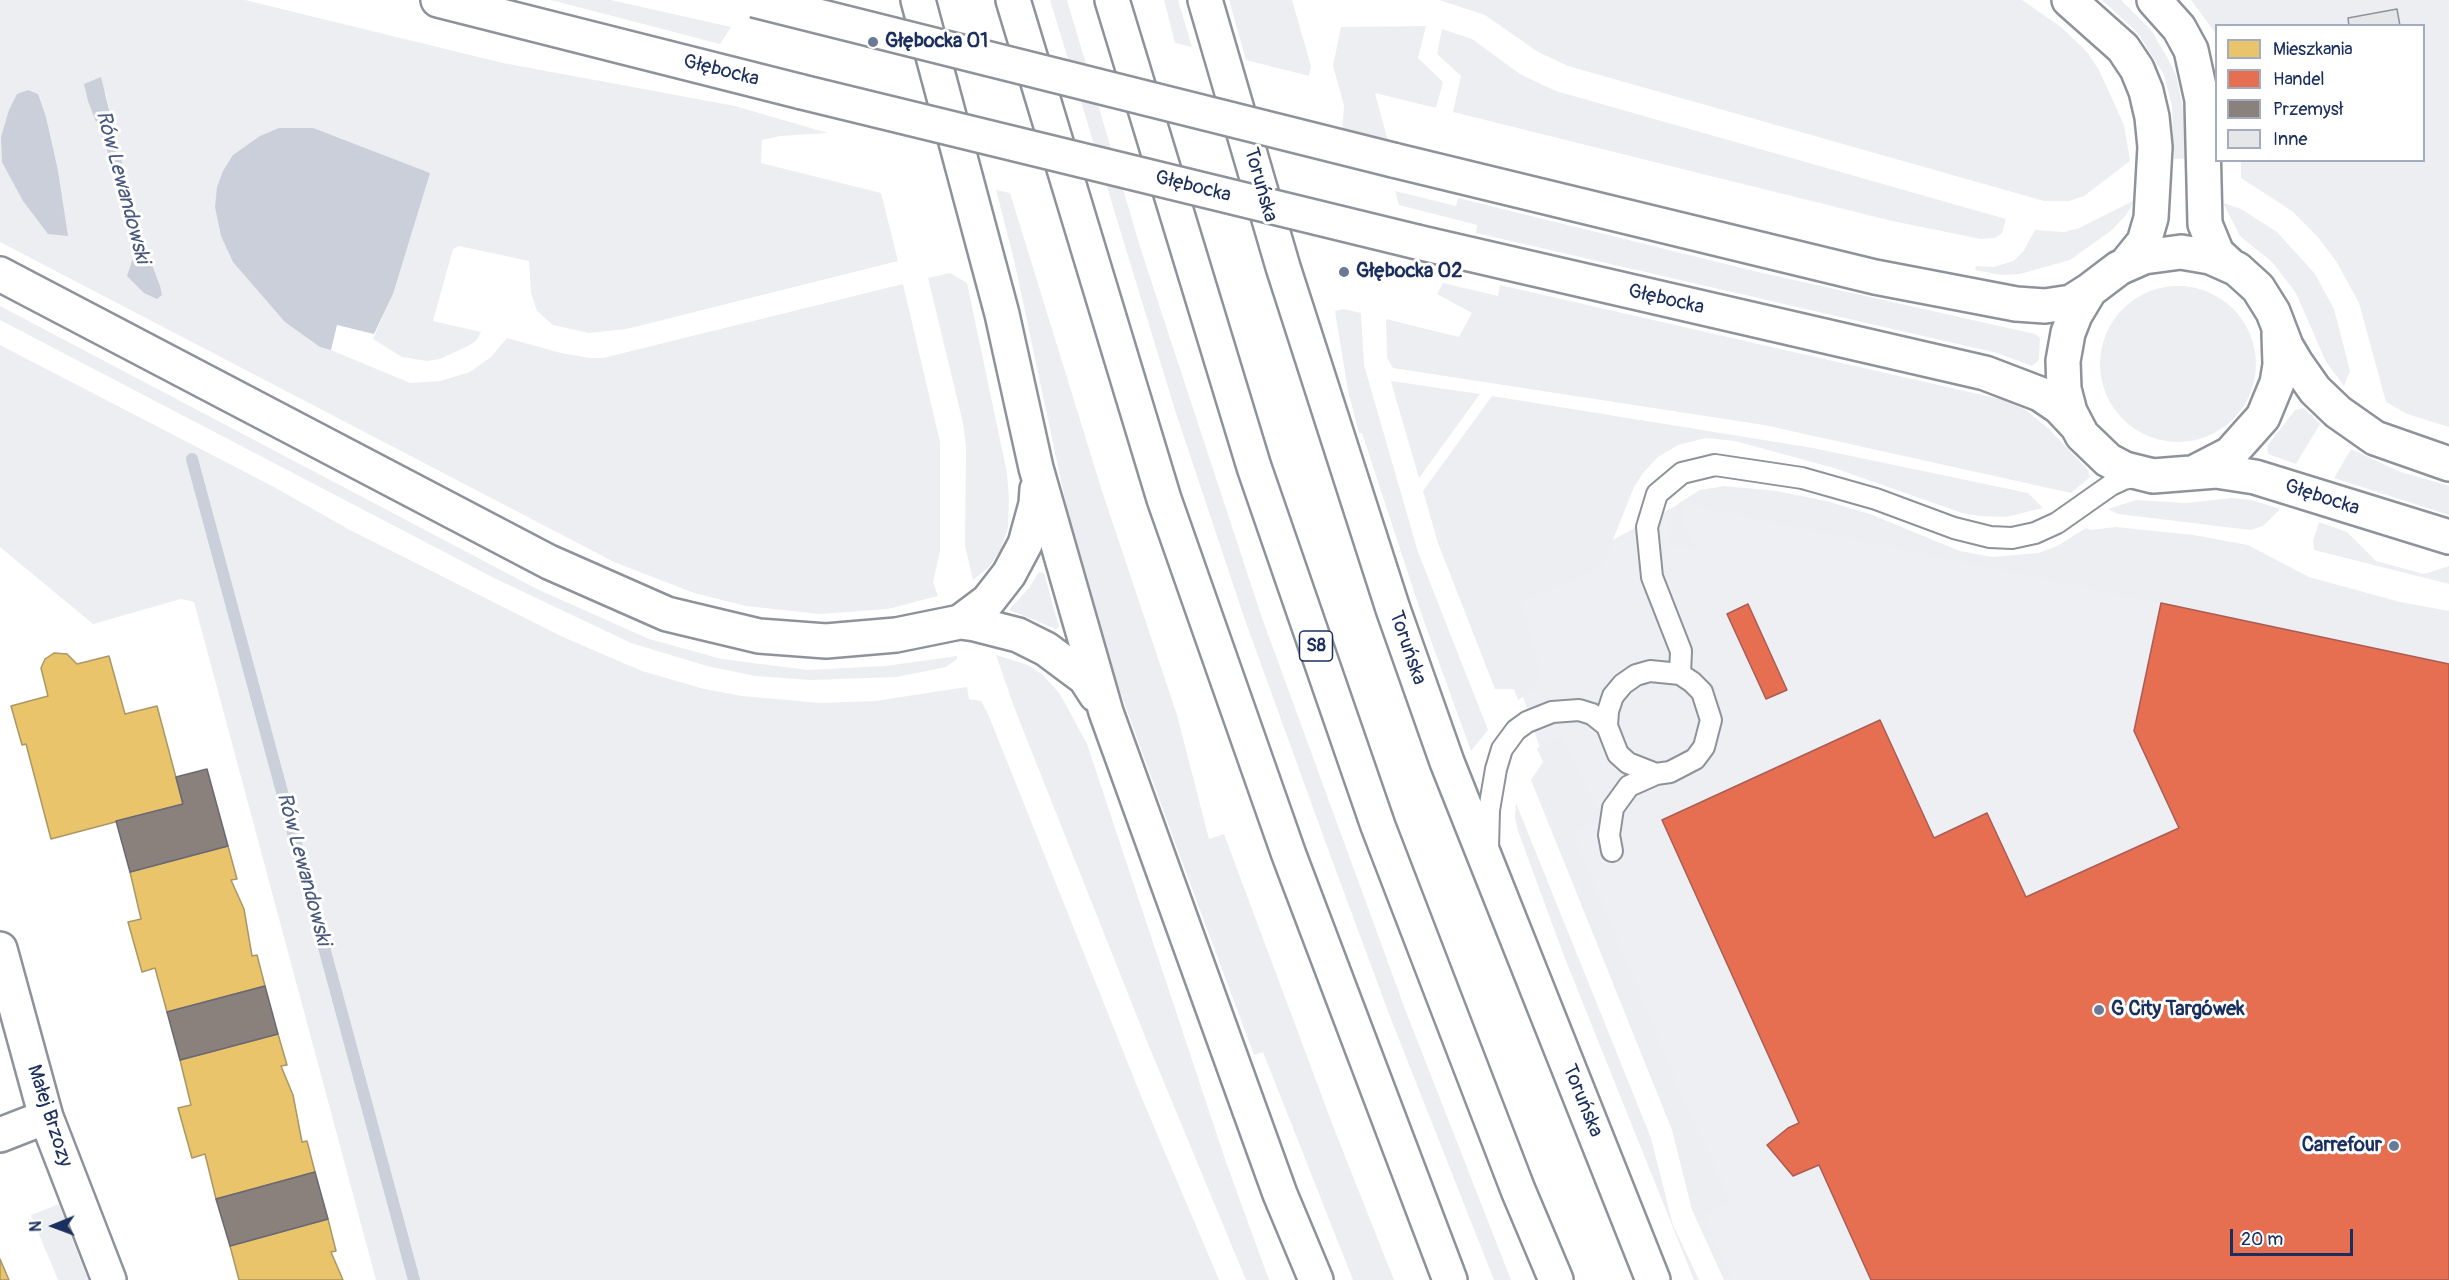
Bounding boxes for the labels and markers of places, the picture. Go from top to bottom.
place label: Głębocka 01 [885,30,988,54]
marker: Głębocka 01 [866,35,880,49]
place label: Głębocka 02 [1356,260,1462,284]
marker: Głębocka 02 [1337,265,1351,279]
place label: G City Targówek [2111,998,2244,1022]
marker: G City Targówek [2092,1003,2106,1017]
place label: Carrefour [2302,1134,2382,1158]
marker: Carrefour [2387,1139,2401,1153]

